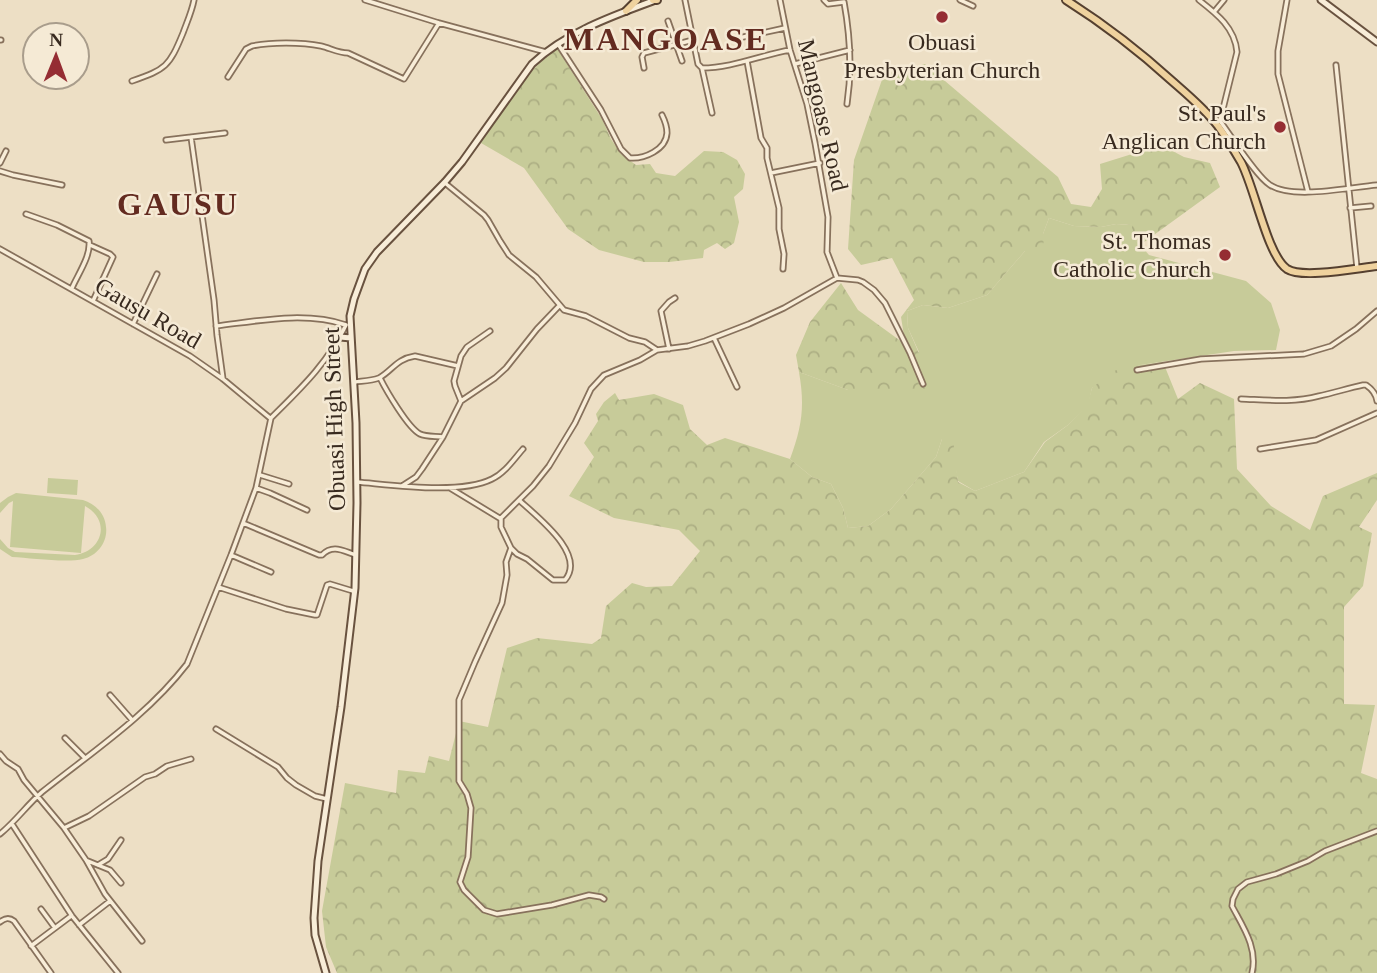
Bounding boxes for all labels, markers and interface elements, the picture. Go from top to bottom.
marker: Obuasi Presbyterian Church [934,9,950,25]
north arrow [21,21,91,91]
district label: MANGOASE [564,21,768,57]
text: N [49,29,64,50]
place label: Obuasi Presbyterian Church [844,29,1040,83]
street label: Mangoase Road [793,36,853,194]
place label: St. Paul's Anglican Church [1101,100,1266,154]
marker: St. Paul's Anglican Church [1272,119,1288,135]
district label: GAUSU [117,186,239,222]
place label: St. Thomas Catholic Church [1053,228,1211,282]
marker: St. Thomas Catholic Church [1217,247,1233,263]
street label: Gausu Road [90,272,206,354]
street label: Obuasi High Street [318,326,350,511]

